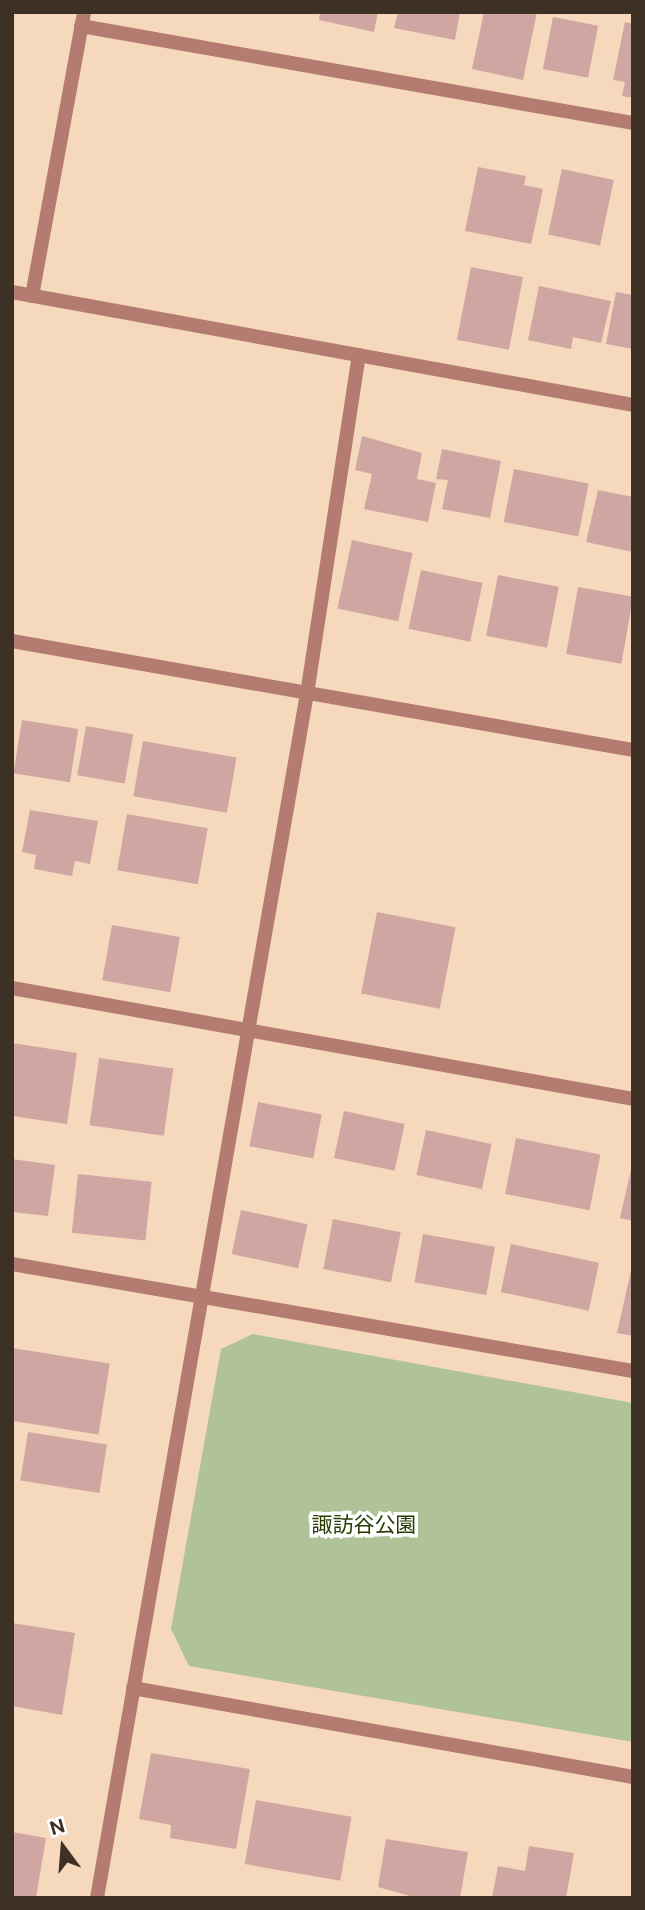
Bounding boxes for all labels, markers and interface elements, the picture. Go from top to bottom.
park label: 諏訪谷公園 [312,1512,416,1538]
north arrow [28,1812,98,1882]
text: N [47,1814,67,1839]

